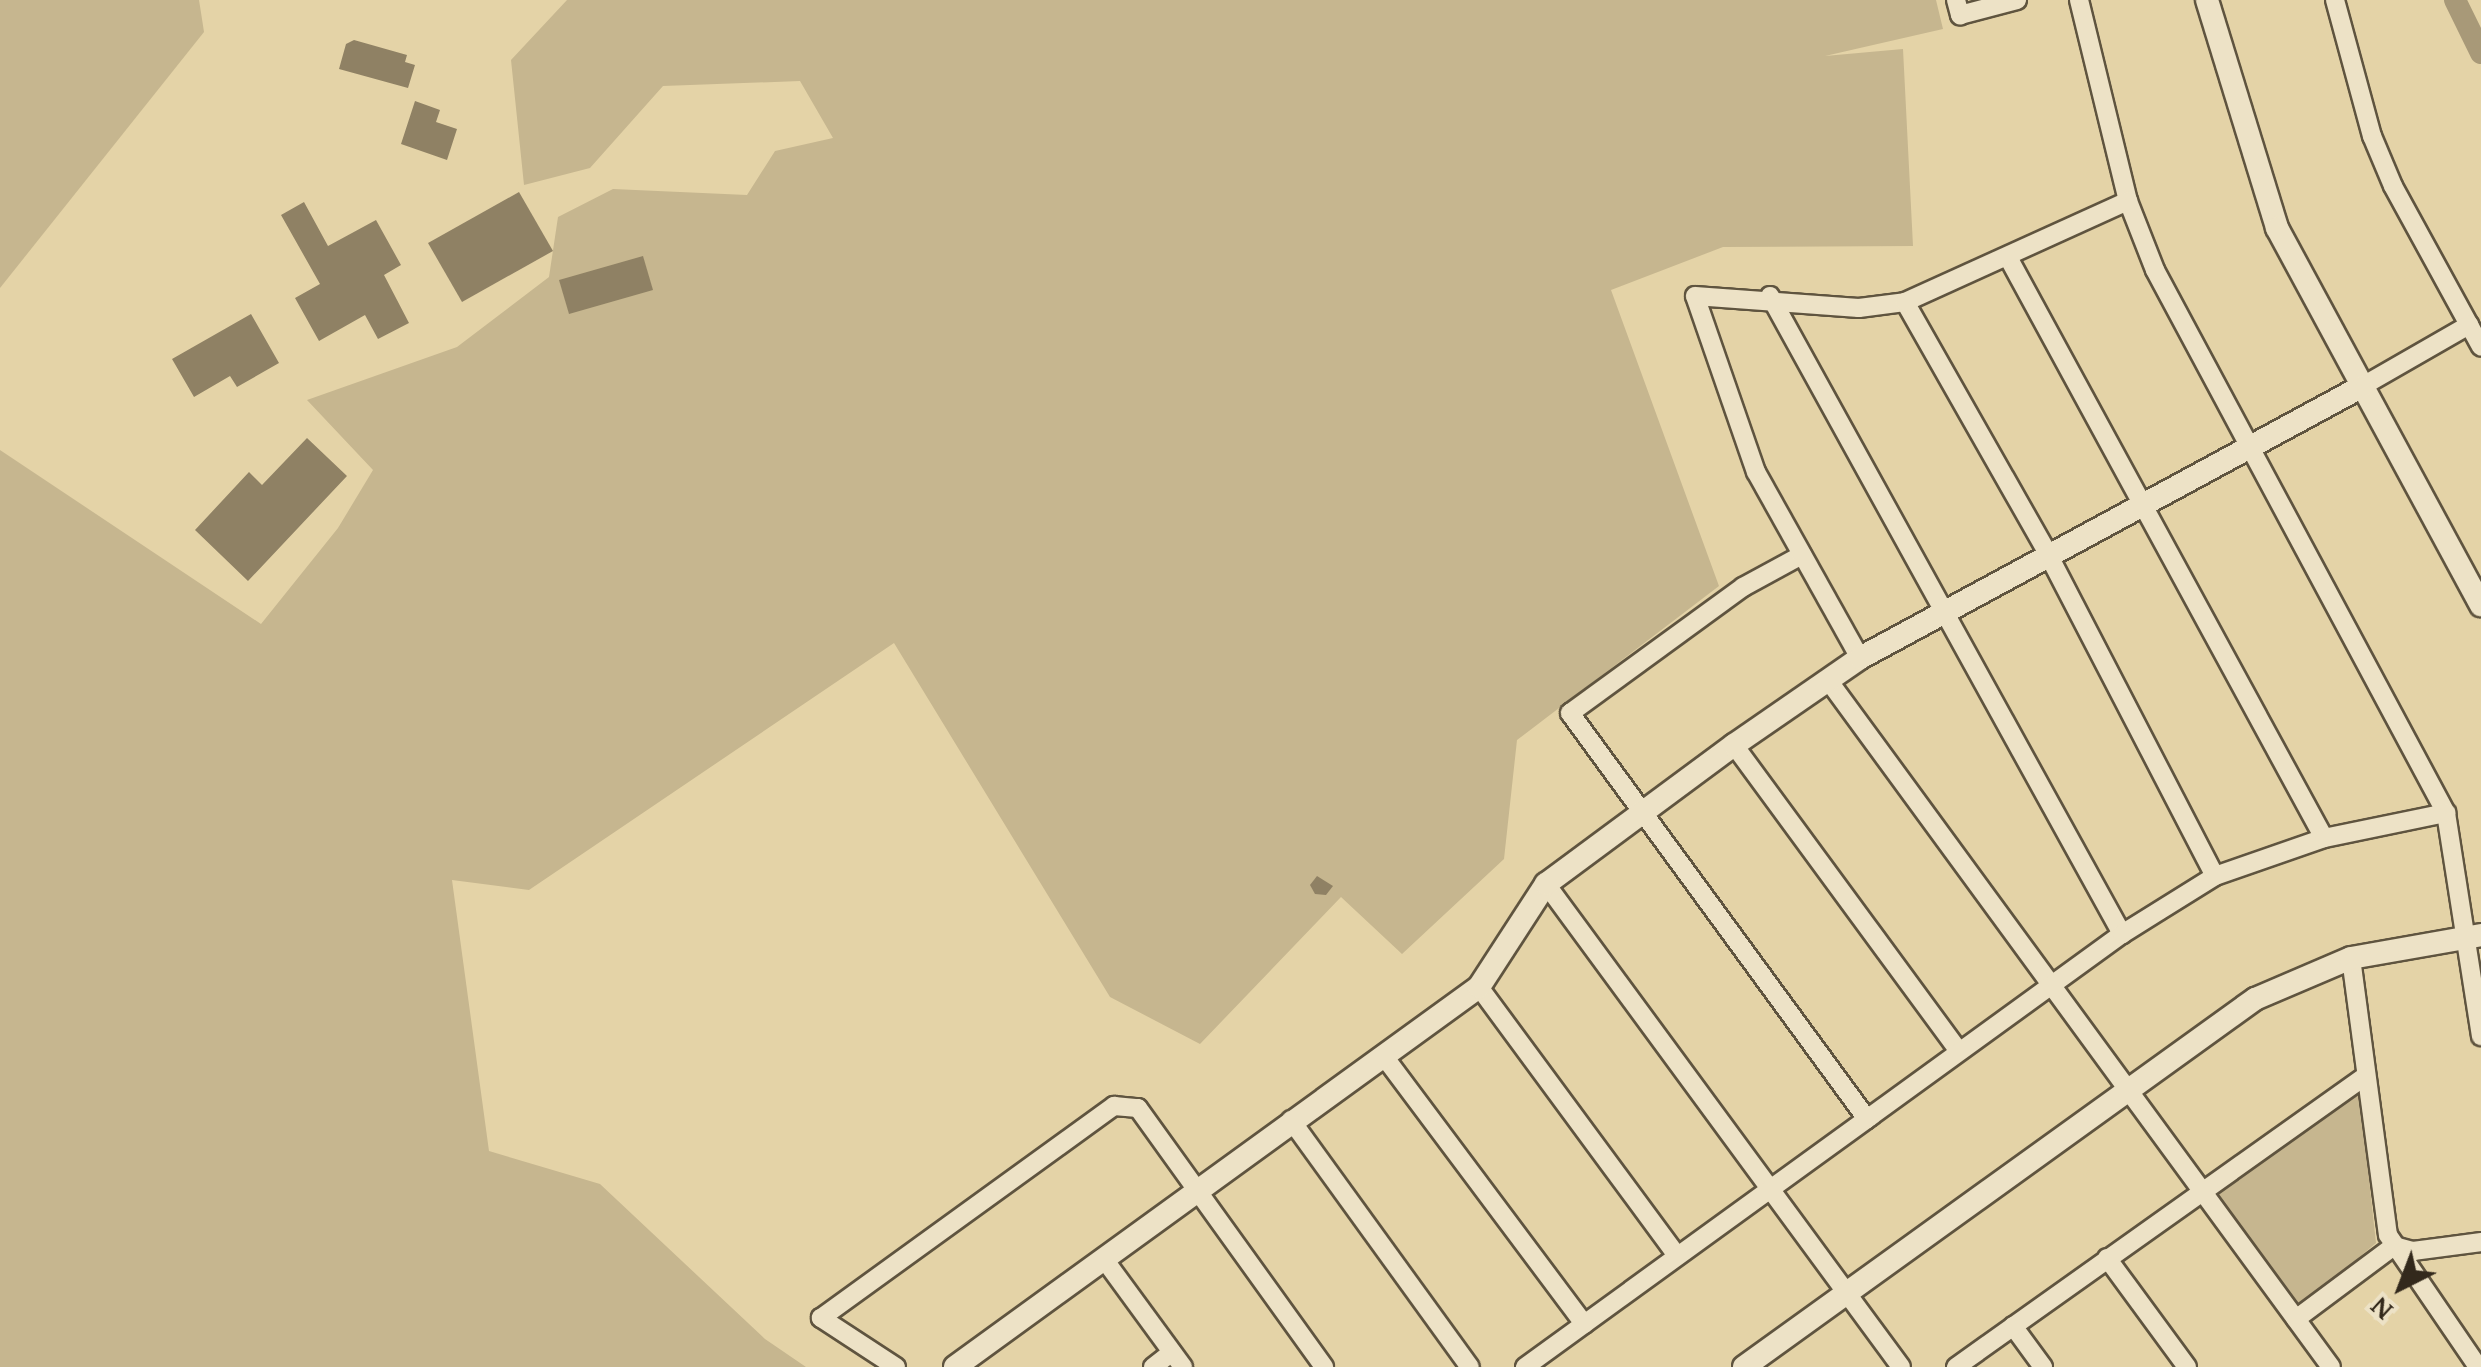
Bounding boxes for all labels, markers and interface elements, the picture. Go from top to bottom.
north arrow [2351,1237,2451,1337]
text: N [2360,1288,2401,1331]

